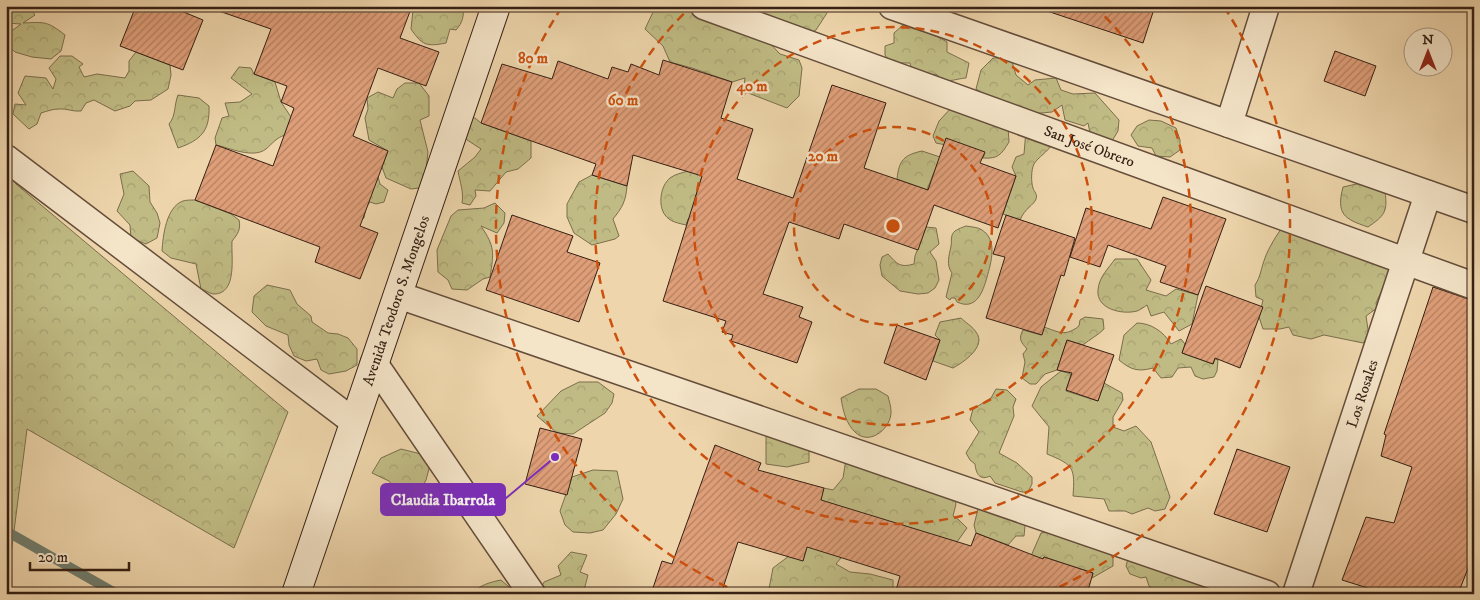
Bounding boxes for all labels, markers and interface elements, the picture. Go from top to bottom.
north arrow [1402,28,1452,78]
text: N [1422,31,1434,49]
text: 80 m [518,49,549,68]
text: 40 m [735,77,768,96]
text: 60 m [608,91,639,110]
street label: San José Obrero [1041,121,1137,171]
text: 20 m [808,147,839,166]
street label: Avenida Teodoro S. Mongelos [358,213,434,388]
centre of rings [884,217,902,235]
street label: Los Rosales [1342,357,1382,430]
callout: Claudia Ibarrola [381,484,505,515]
text: Claudia Ibarrola [391,490,496,510]
scale bar [30,540,129,572]
text: 20 m [38,548,68,567]

